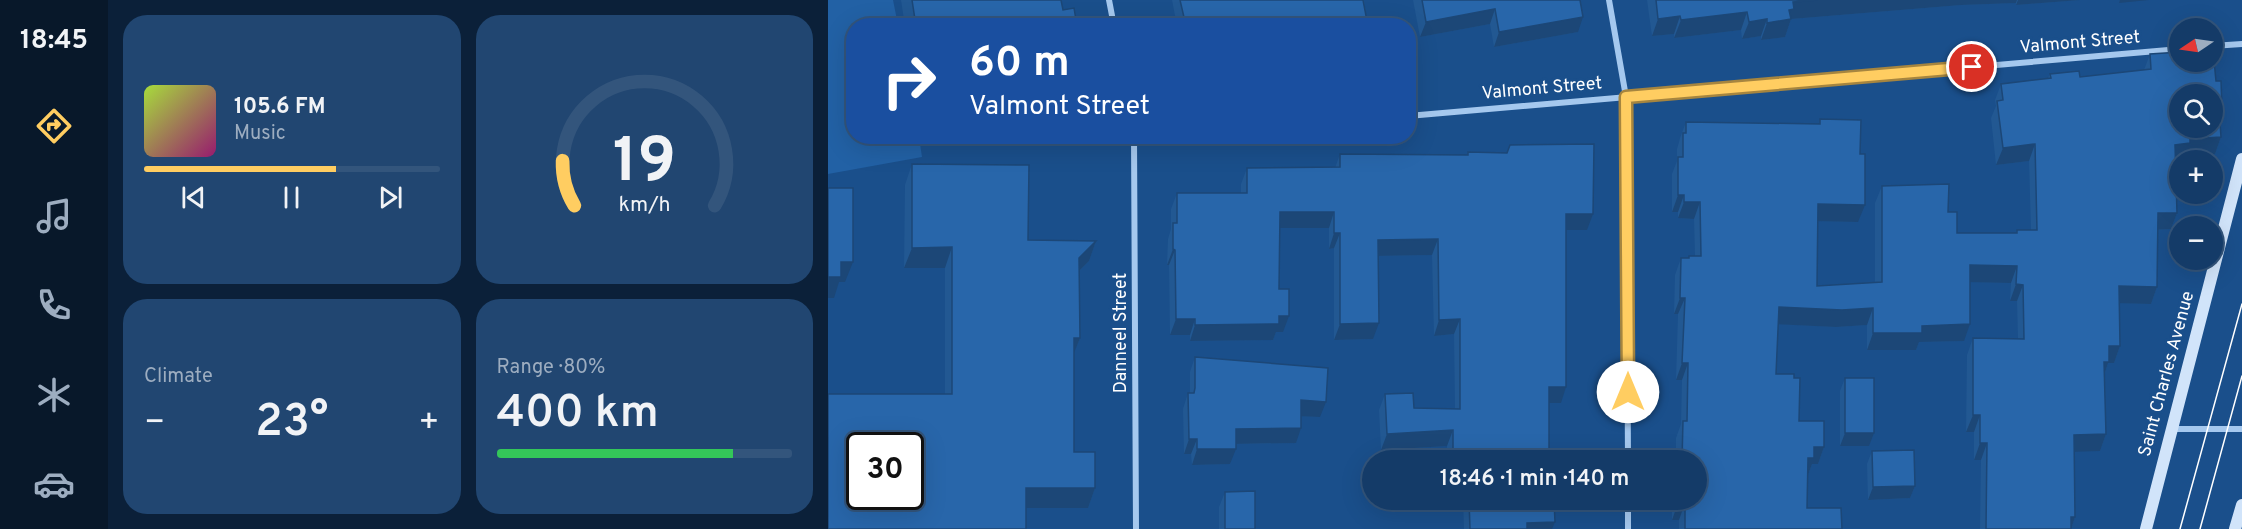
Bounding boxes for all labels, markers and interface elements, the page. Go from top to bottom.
north arrow [2169,18,2223,72]
map controls [2169,18,2223,270]
text: 18:45 [20,24,88,58]
street label: Valmont Street [2019,26,2141,60]
text: 60 m [969,38,1070,91]
pin [1946,41,1997,92]
icon: right [870,42,948,120]
icon: arrive [1955,50,1988,83]
street label: Valmont Street [1481,72,1603,106]
button: search [2169,84,2223,138]
text: Valmont Street [969,90,1150,124]
text: 105.6 FM [234,94,326,121]
icon: directions [33,105,75,147]
text: Music [234,121,286,147]
text: 19 [613,126,676,205]
button: + [2169,150,2223,204]
icon: previous [177,181,210,214]
icon: pause [275,181,308,214]
icon: next [374,181,407,214]
text: km/h [618,193,670,220]
icon: music [33,195,75,237]
button: − [2169,216,2223,270]
street label: Danneel Street [1110,273,1133,393]
icon: phone [33,284,75,326]
street label: Saint Charles Avenue [2134,289,2200,459]
text: Range · 80% [497,355,606,381]
position arrow [1596,360,1660,424]
text: Climate [144,364,213,390]
icon: climate [33,374,75,416]
text: 400 km [497,386,659,443]
text: 23° [255,395,328,452]
text: − [144,403,165,445]
text: + [418,403,439,445]
speed limit sign: 30 [846,432,924,510]
icon: car [33,463,75,505]
text: 18:46 · 1 min · 140 m [1440,466,1629,493]

